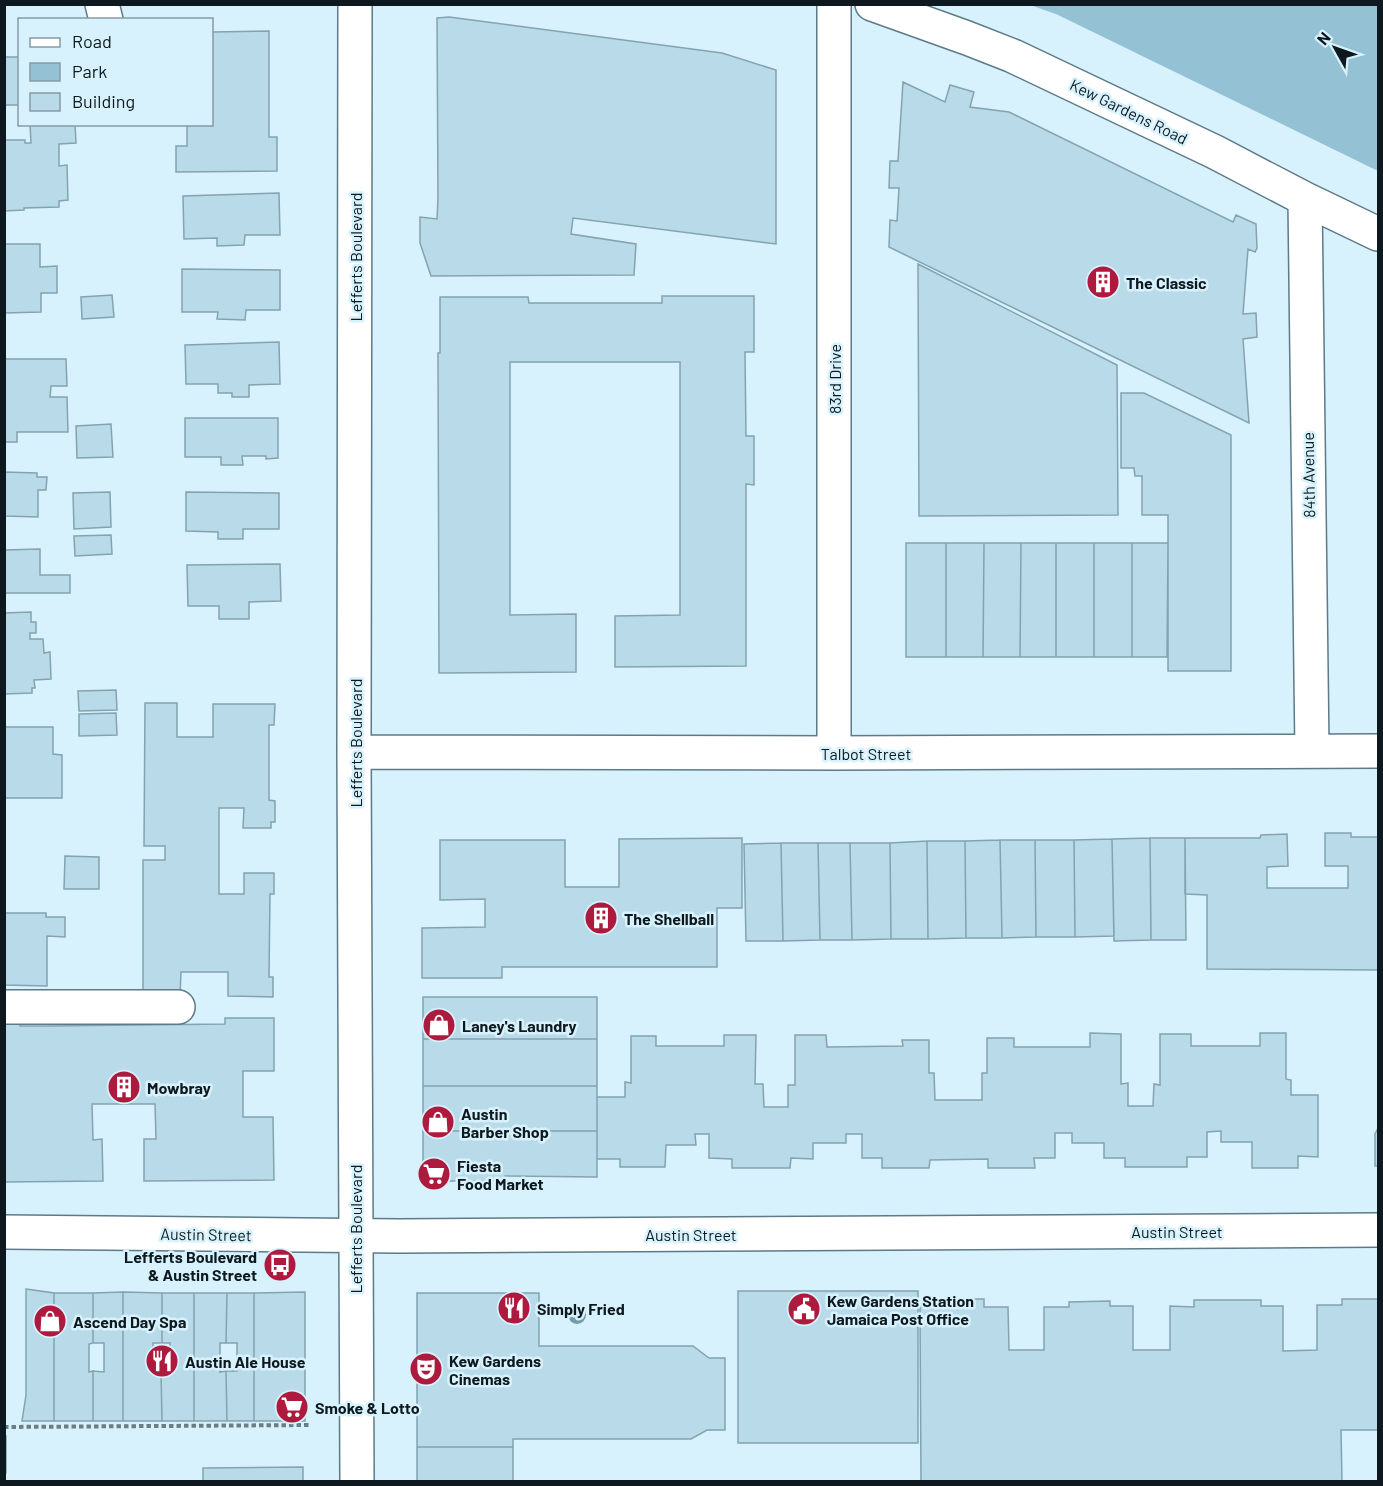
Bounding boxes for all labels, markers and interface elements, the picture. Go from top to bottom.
legend [18,18,213,126]
north arrow [1305,18,1365,78]
text: N [1312,28,1334,48]
text: Road [72,30,112,52]
text: Park [72,60,107,82]
street label: Kew Gardens Road [1067,74,1191,148]
text: Building [72,90,135,112]
street label: Lefferts Boulevard [346,193,365,321]
building icon: The Classic [1085,264,1121,300]
place label: The Classic [1126,273,1207,292]
street label: 83rd Drive [825,344,844,414]
street label: 84th Avenue [1298,432,1318,518]
street label: Lefferts Boulevard [346,679,365,807]
street label: Talbot Street [821,744,911,763]
building icon: The Shellball [583,900,619,936]
place label: The Shellball [624,909,714,928]
shop icon: Laney's Laundry [421,1007,457,1043]
place label: Laney's Laundry [462,1016,577,1035]
building icon: Mowbray [106,1069,142,1105]
place label: Mowbray [147,1078,211,1097]
shop icon: Austin Barber Shop [420,1104,456,1140]
place label: Austin Barber Shop [461,1104,549,1141]
supermarket icon: Fiesta Food Market [416,1156,452,1192]
place label: Fiesta Food Market [457,1156,544,1193]
street label: Lefferts Boulevard [346,1165,365,1293]
street label: Austin Street [1131,1222,1223,1241]
street label: Austin Street [160,1224,252,1244]
street label: Austin Street [645,1225,737,1244]
place label: Lefferts Boulevard & Austin Street [124,1247,257,1284]
bus stop icon: Lefferts Boulevard & Austin Street [262,1247,298,1283]
restaurant icon: Simply Fried [496,1290,532,1326]
public building icon: Kew Gardens Station Jamaica Post Office [786,1291,822,1327]
place label: Kew Gardens Station Jamaica Post Office [827,1291,974,1328]
place label: Simply Fried [537,1299,625,1318]
shop icon: Ascend Day Spa [32,1303,68,1339]
place label: Ascend Day Spa [73,1312,186,1331]
restaurant icon: Austin Ale House [144,1343,180,1379]
theatre icon: Kew Gardens Cinemas [408,1351,444,1387]
place label: Kew Gardens Cinemas [449,1351,541,1388]
place label: Austin Ale House [185,1352,306,1371]
supermarket icon: Smoke & Lotto [274,1389,310,1425]
place label: Smoke & Lotto [315,1398,420,1417]

